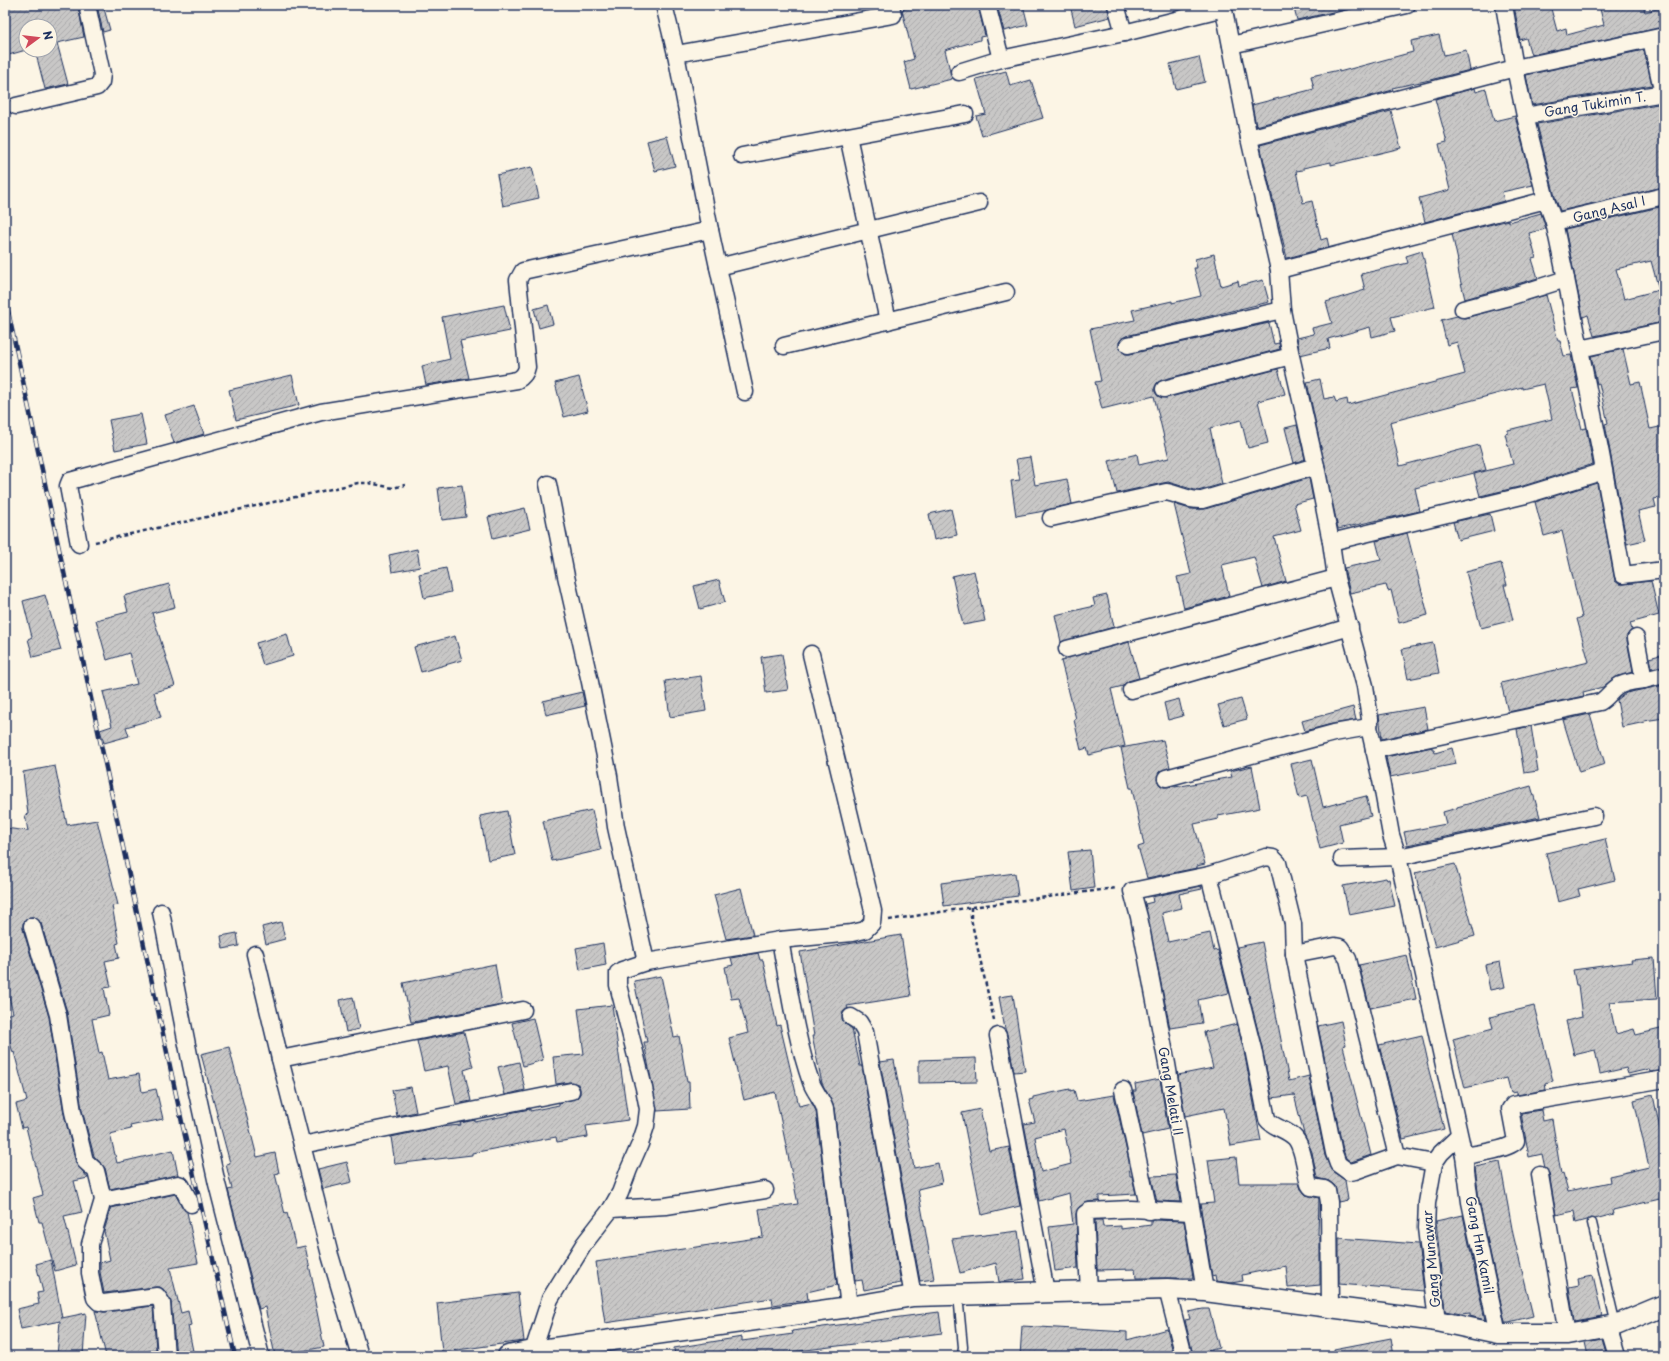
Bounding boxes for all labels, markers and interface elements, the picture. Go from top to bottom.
north arrow [18,18,58,58]
text: N [39,29,58,42]
street label: Gang Tukimin T. [1543,86,1647,121]
street label: Gang Asal I [1570,190,1647,227]
street label: Gang Melati II [1154,1045,1189,1137]
street label: Gang Hm Kamil [1462,1194,1499,1295]
street label: Gang Munawar [1417,1209,1444,1309]

